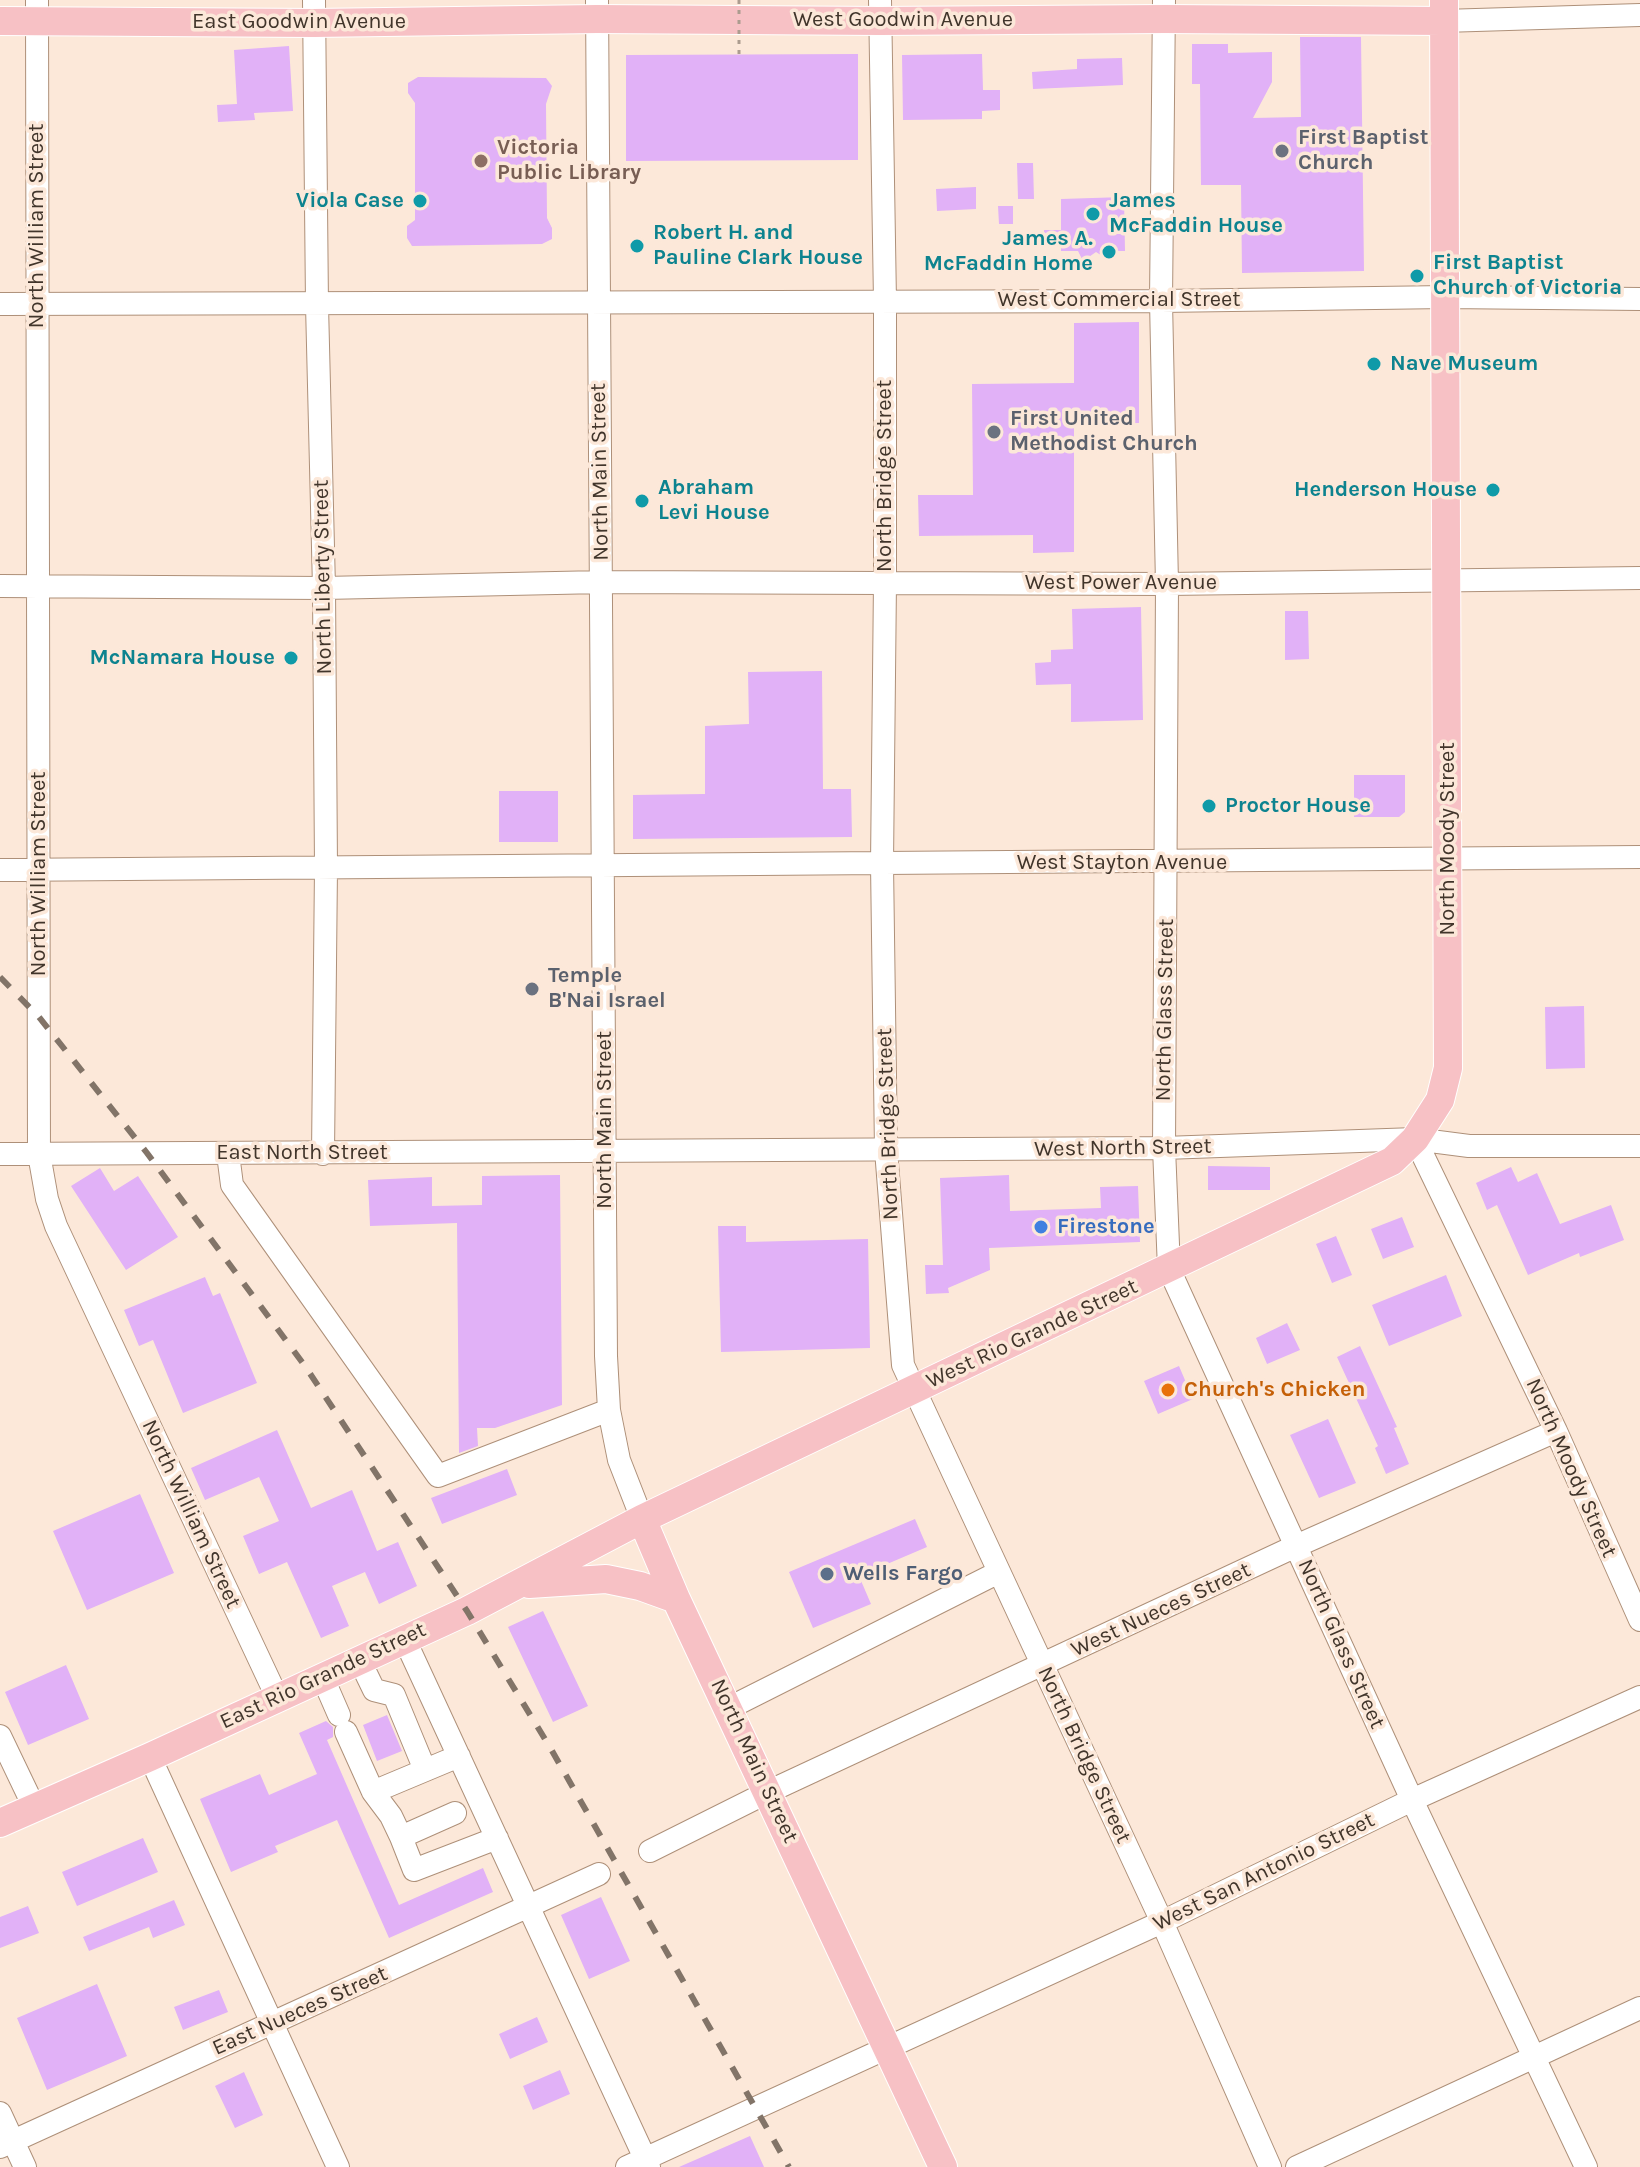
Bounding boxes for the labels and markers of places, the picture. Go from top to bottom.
place label: First Baptist Church [1298,125,1428,176]
place label: Victoria Public Library [497,135,641,186]
marker: First Baptist Church [1273,142,1291,160]
marker: Victoria Public Library [472,152,490,170]
place label: Viola Case [296,188,404,214]
place label: James McFaddin House [1109,188,1283,240]
marker: Viola Case [411,192,429,210]
marker: James McFaddin House [1084,205,1102,223]
place label: Robert H. and Pauline Clark House [653,220,863,272]
place label: James A. McFaddin Home [924,226,1093,278]
marker: Robert H. and Pauline Clark House [628,237,646,255]
marker: James A. McFaddin Home [1100,243,1118,261]
place label: First Baptist Church of Victoria [1433,250,1622,302]
marker: First Baptist Church of Victoria [1408,267,1426,285]
place label: Nave Museum [1390,351,1538,377]
marker: Nave Museum [1365,355,1383,373]
place label: First United Methodist Church [1010,406,1198,458]
marker: First United Methodist Church [985,423,1003,441]
place label: Abraham Levi House [658,475,770,526]
place label: Henderson House [1294,477,1477,503]
marker: Henderson House [1484,481,1502,499]
marker: Abraham Levi House [633,492,651,510]
place label: McNamara House [90,645,275,671]
marker: McNamara House [282,649,300,667]
place label: Proctor House [1225,793,1371,819]
marker: Proctor House [1200,797,1218,815]
place label: Temple B'Nai Israel [548,963,666,1014]
marker: Temple B'Nai Israel [523,980,541,998]
place label: Firestone [1057,1214,1155,1240]
marker: Firestone [1032,1218,1050,1236]
place label: Church's Chicken [1184,1377,1365,1403]
marker: Church's Chicken [1159,1381,1177,1399]
place label: Wells Fargo [843,1561,963,1587]
marker: Wells Fargo [818,1565,836,1583]

